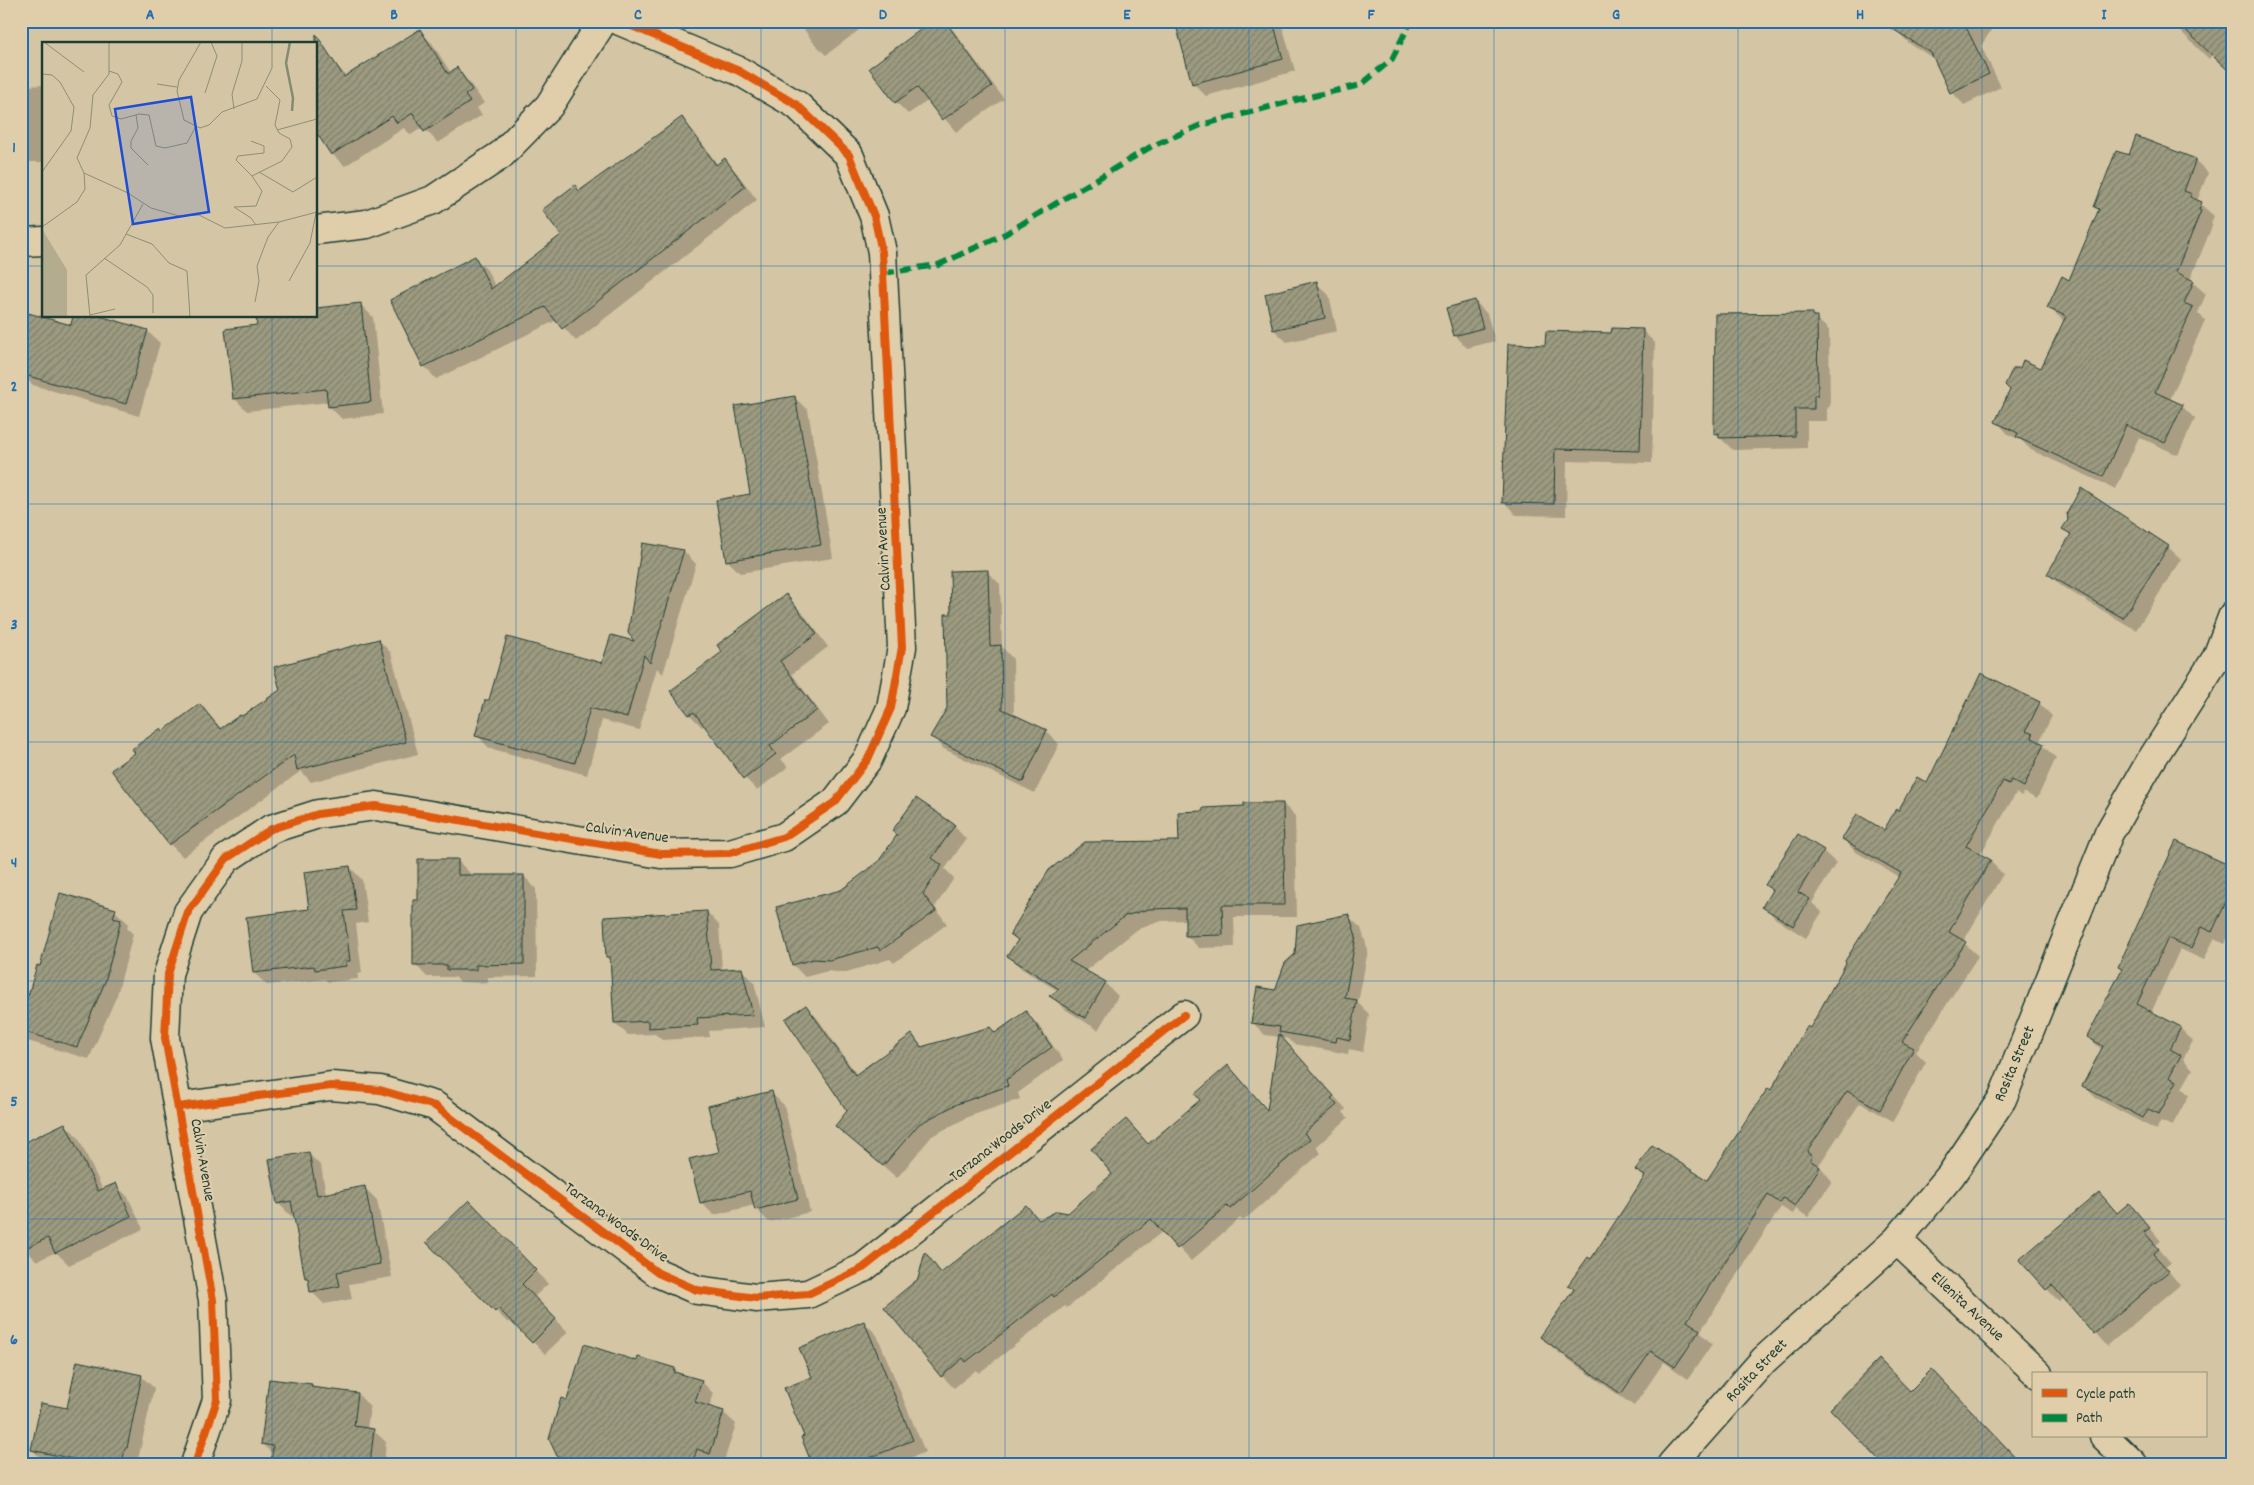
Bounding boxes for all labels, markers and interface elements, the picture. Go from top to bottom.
text: A [146,4,155,27]
text: B [390,4,398,27]
text: C [634,4,642,27]
text: D [879,4,888,27]
text: E [1123,4,1131,27]
text: F [1367,4,1375,27]
text: G [1612,4,1620,27]
text: H [1856,4,1864,27]
text: I [2102,4,2108,27]
inset map [42,42,318,318]
text: 1 [12,137,16,160]
text: 2 [11,376,18,399]
street label: Calvin Avenue [870,507,898,591]
text: 3 [10,614,18,637]
street label: Calvin Avenue [584,816,670,850]
text: 4 [11,852,17,875]
street label: Rosita Street [1989,1022,2041,1106]
text: 5 [10,1091,18,1114]
street label: Tarzana Woods Drive [945,1094,1057,1188]
street label: Calvin Avenue [183,1117,221,1203]
street label: Tarzana Woods Drive [559,1177,673,1269]
street label: Ellenita Avenue [1925,1267,2009,1347]
text: 6 [10,1329,18,1352]
street label: Rosita Street [1721,1334,1793,1408]
legend [2032,1372,2206,1438]
text: Cycle path [2076,1384,2136,1406]
text: Path [2076,1408,2102,1430]

